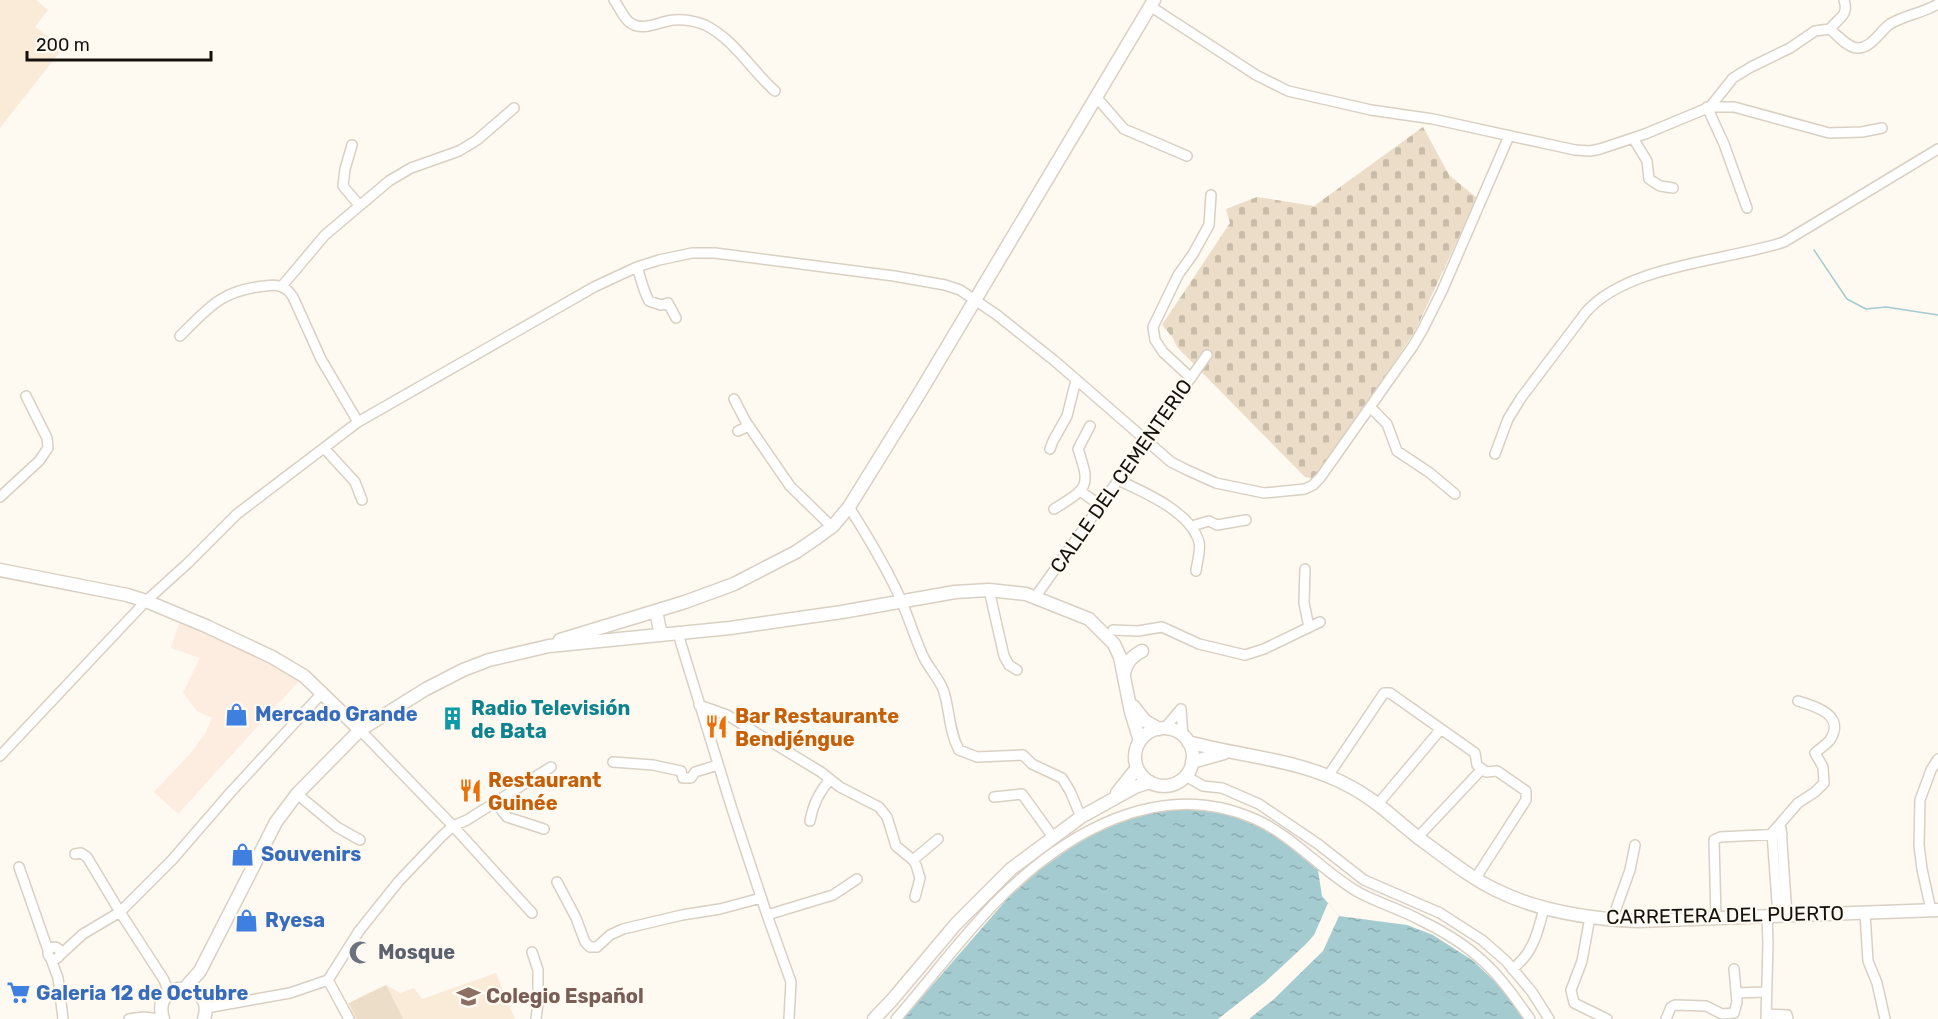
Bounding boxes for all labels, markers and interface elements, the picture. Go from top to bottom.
scale bar [27,24,212,62]
text: 200 m [36,34,90,56]
street label: CALLE DEL CEMENTERIO [1045,375,1197,577]
place label: Radio Televisión de Bata [471,696,630,743]
shop icon: Mercado Grande [224,701,250,727]
place label: Mercado Grande [255,702,418,726]
place label: Bar Restaurante Bendjéngue [735,704,899,751]
building icon: Radio Televisión de Bata [440,706,466,732]
restaurant icon: Bar Restaurante Bendjéngue [704,714,730,740]
place label: Restaurant Guinée [488,768,601,815]
restaurant icon: Restaurant Guinée [457,778,483,804]
shop icon: Souvenirs [230,841,256,867]
place label: Souvenirs [261,842,361,866]
street label: CARRETERA DEL PUERTO [1606,901,1844,929]
shop icon: Ryesa [234,907,260,933]
place label: Ryesa [265,908,325,932]
mosque icon: Mosque [347,939,373,965]
place label: Mosque [378,940,455,964]
supermarket icon: Galeria 12 de Octubre [5,980,31,1006]
place label: Galeria 12 de Octubre [36,981,248,1005]
school or university icon: Colegio Español [455,983,481,1009]
place label: Colegio Español [486,984,644,1008]

